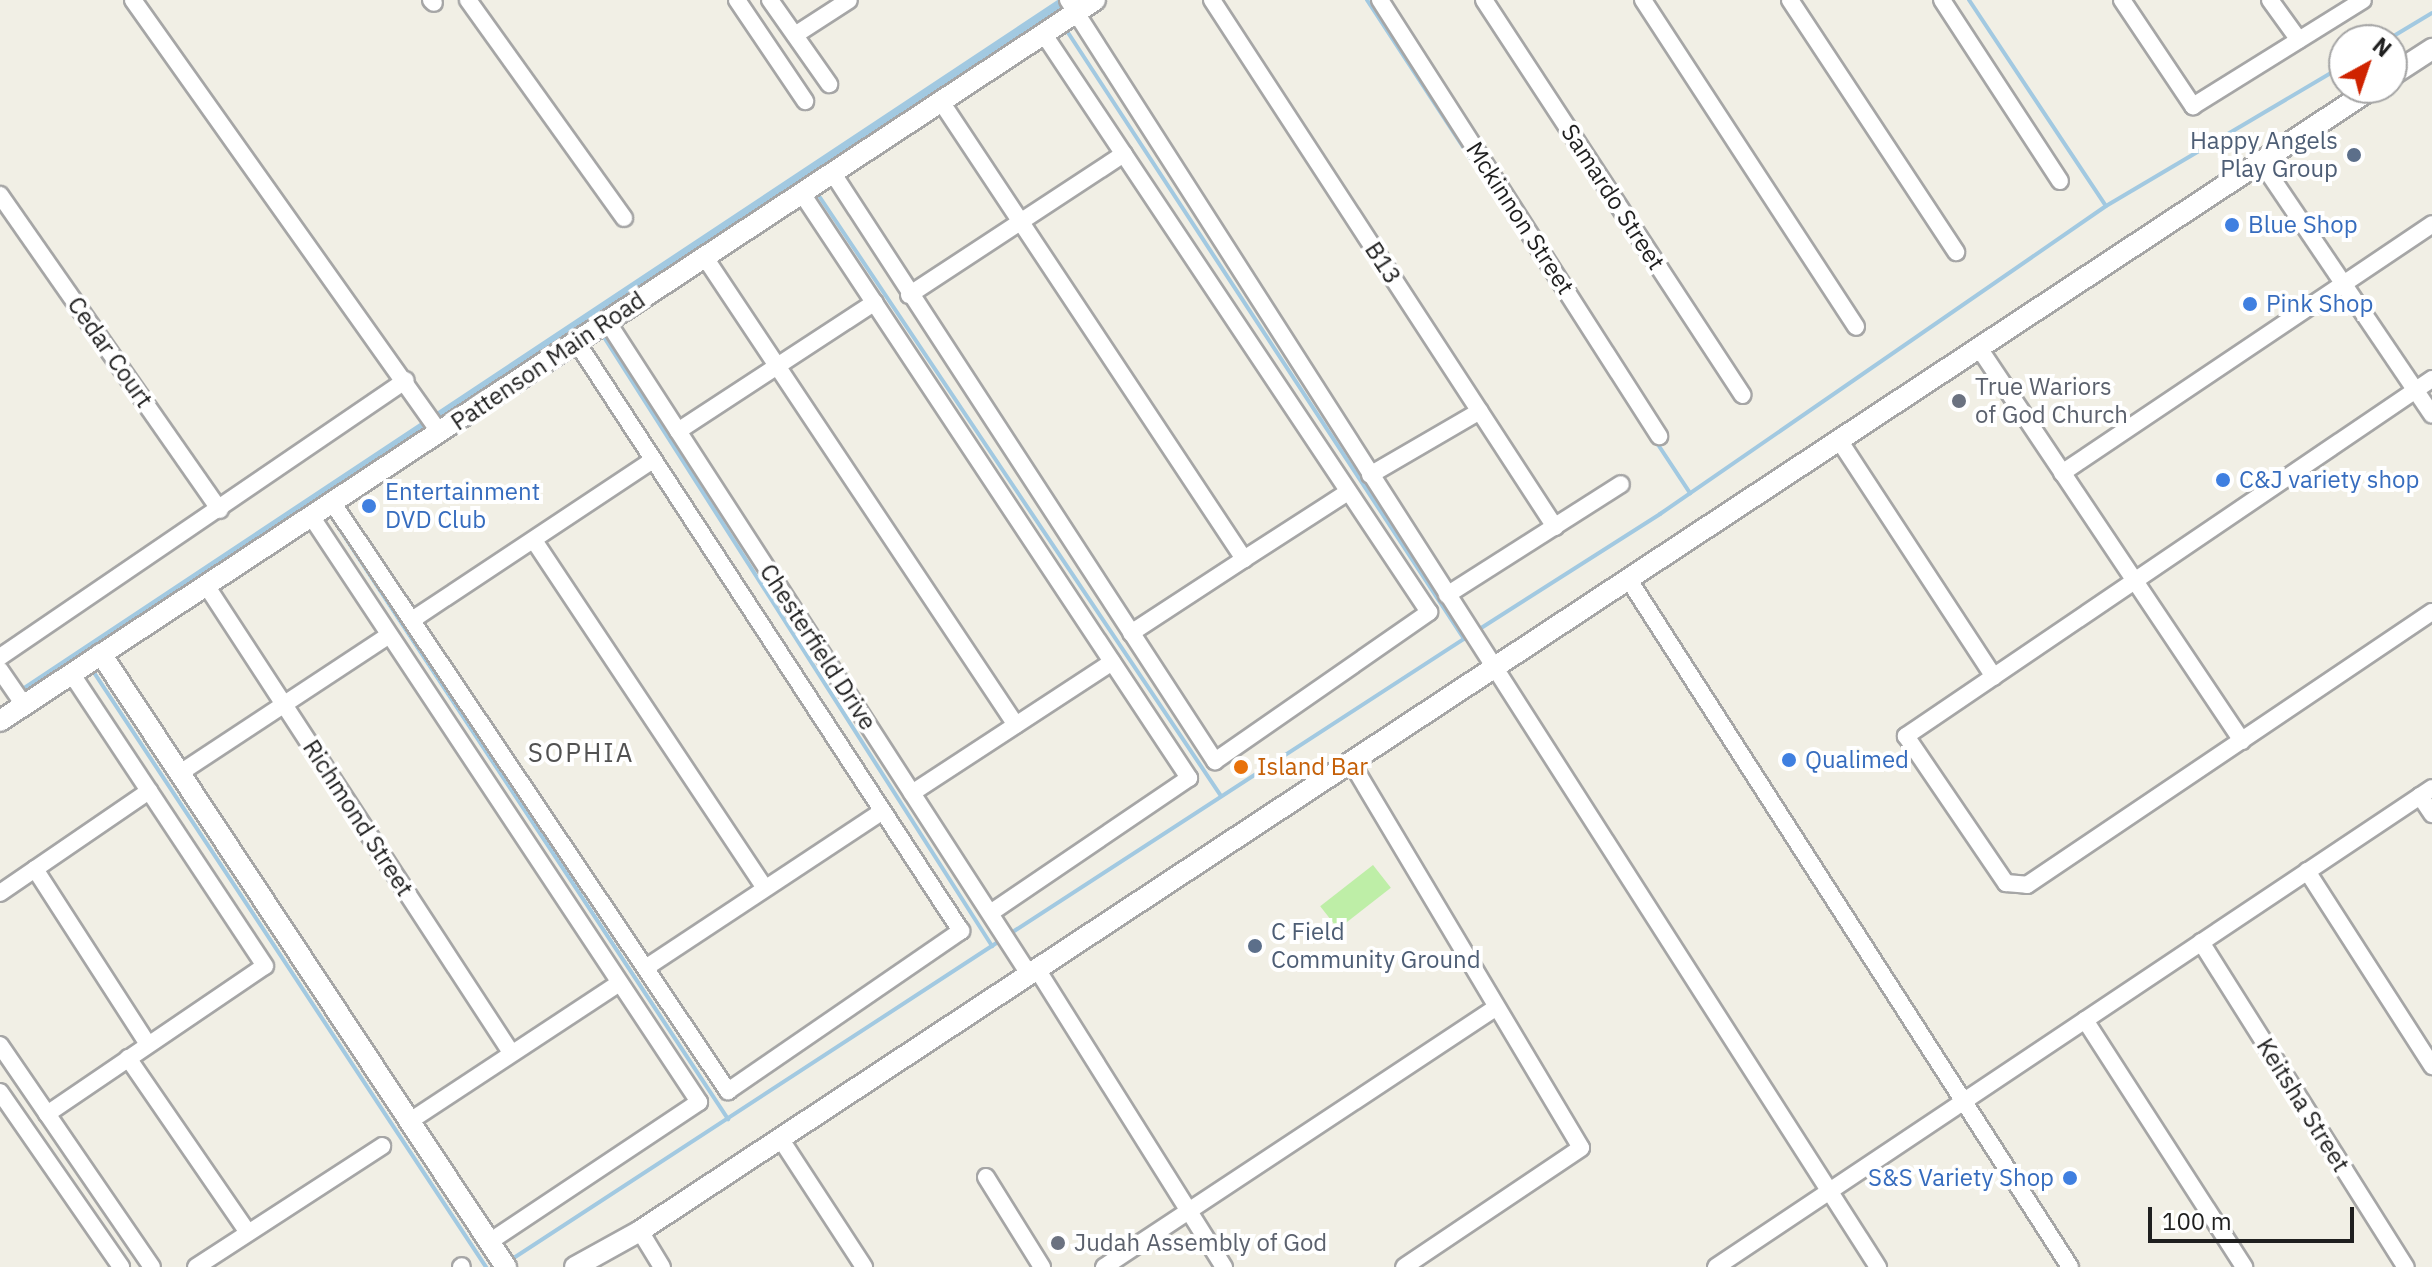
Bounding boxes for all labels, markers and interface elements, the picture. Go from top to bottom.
north arrow [2328,24,2408,104]
text: N [2367,31,2398,63]
street label: Samardo Street [1555,119,1671,275]
place label: Happy Angels Play Group [2190,127,2338,183]
street label: Mckinnon Street [1460,136,1580,300]
marker: Happy Angels Play Group [2345,146,2363,164]
place label: Blue Shop [2248,211,2358,239]
marker: Blue Shop [2223,216,2241,234]
street label: B13 [1359,237,1407,289]
street label: Pattenson Main Road [446,285,650,437]
place label: Pink Shop [2266,290,2373,318]
street label: Cedar Court [61,291,159,413]
marker: Pink Shop [2241,295,2259,313]
place label: True Wariors of God Church [1975,373,2128,429]
marker: True Wariors of God Church [1950,392,1968,410]
place label: C&J variety shop [2239,466,2419,494]
marker: C&J variety shop [2214,471,2232,489]
place label: Entertainment DVD Club [385,478,540,534]
marker: Entertainment DVD Club [360,497,378,515]
street label: Chesterfield Drive [754,559,882,735]
street label: Richmond Street [297,734,419,902]
district label: SOPHIA [528,737,634,769]
place label: Qualimed [1805,746,1909,774]
marker: Qualimed [1780,751,1798,769]
place label: Island Bar [1257,753,1368,781]
marker: Island Bar [1232,758,1250,776]
place label: C Field Community Ground [1271,918,1481,974]
marker: C Field Community Ground [1246,937,1264,955]
street label: Keitsha Street [2251,1033,2355,1177]
place label: S&S Variety Shop [1868,1164,2054,1192]
marker: S&S Variety Shop [2061,1169,2079,1187]
scale bar [2152,1191,2358,1241]
text: 100 m [2162,1205,2232,1237]
place label: Judah Assembly of God [1074,1229,1327,1257]
marker: Judah Assembly of God [1049,1234,1067,1252]

